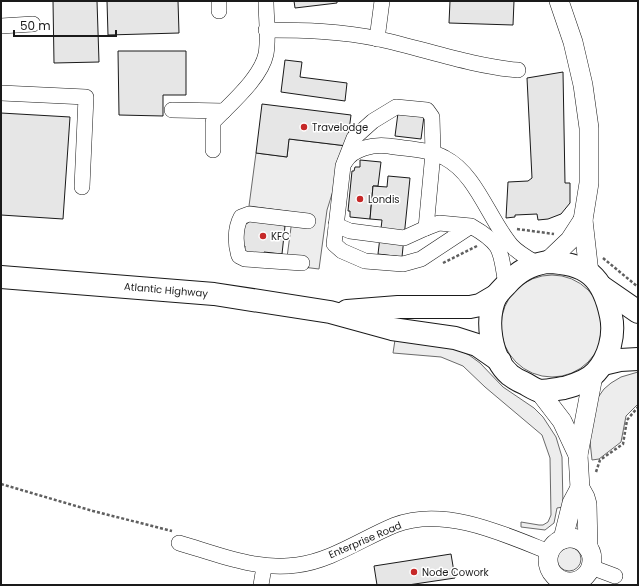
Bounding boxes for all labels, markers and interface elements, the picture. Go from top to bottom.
scale bar [14,12,116,38]
text: 50 m [20,17,51,34]
place label: Travelodge [312,120,368,135]
marker: Travelodge [299,122,309,132]
place label: Londis [368,192,400,207]
marker: Londis [355,194,365,204]
place label: KFC [271,229,290,244]
marker: KFC [258,231,268,241]
street label: Atlantic Highway [124,279,209,301]
street label: Enterprise Road [326,518,404,562]
place label: Node Cowork [422,565,490,580]
marker: Node Cowork [409,567,419,577]

